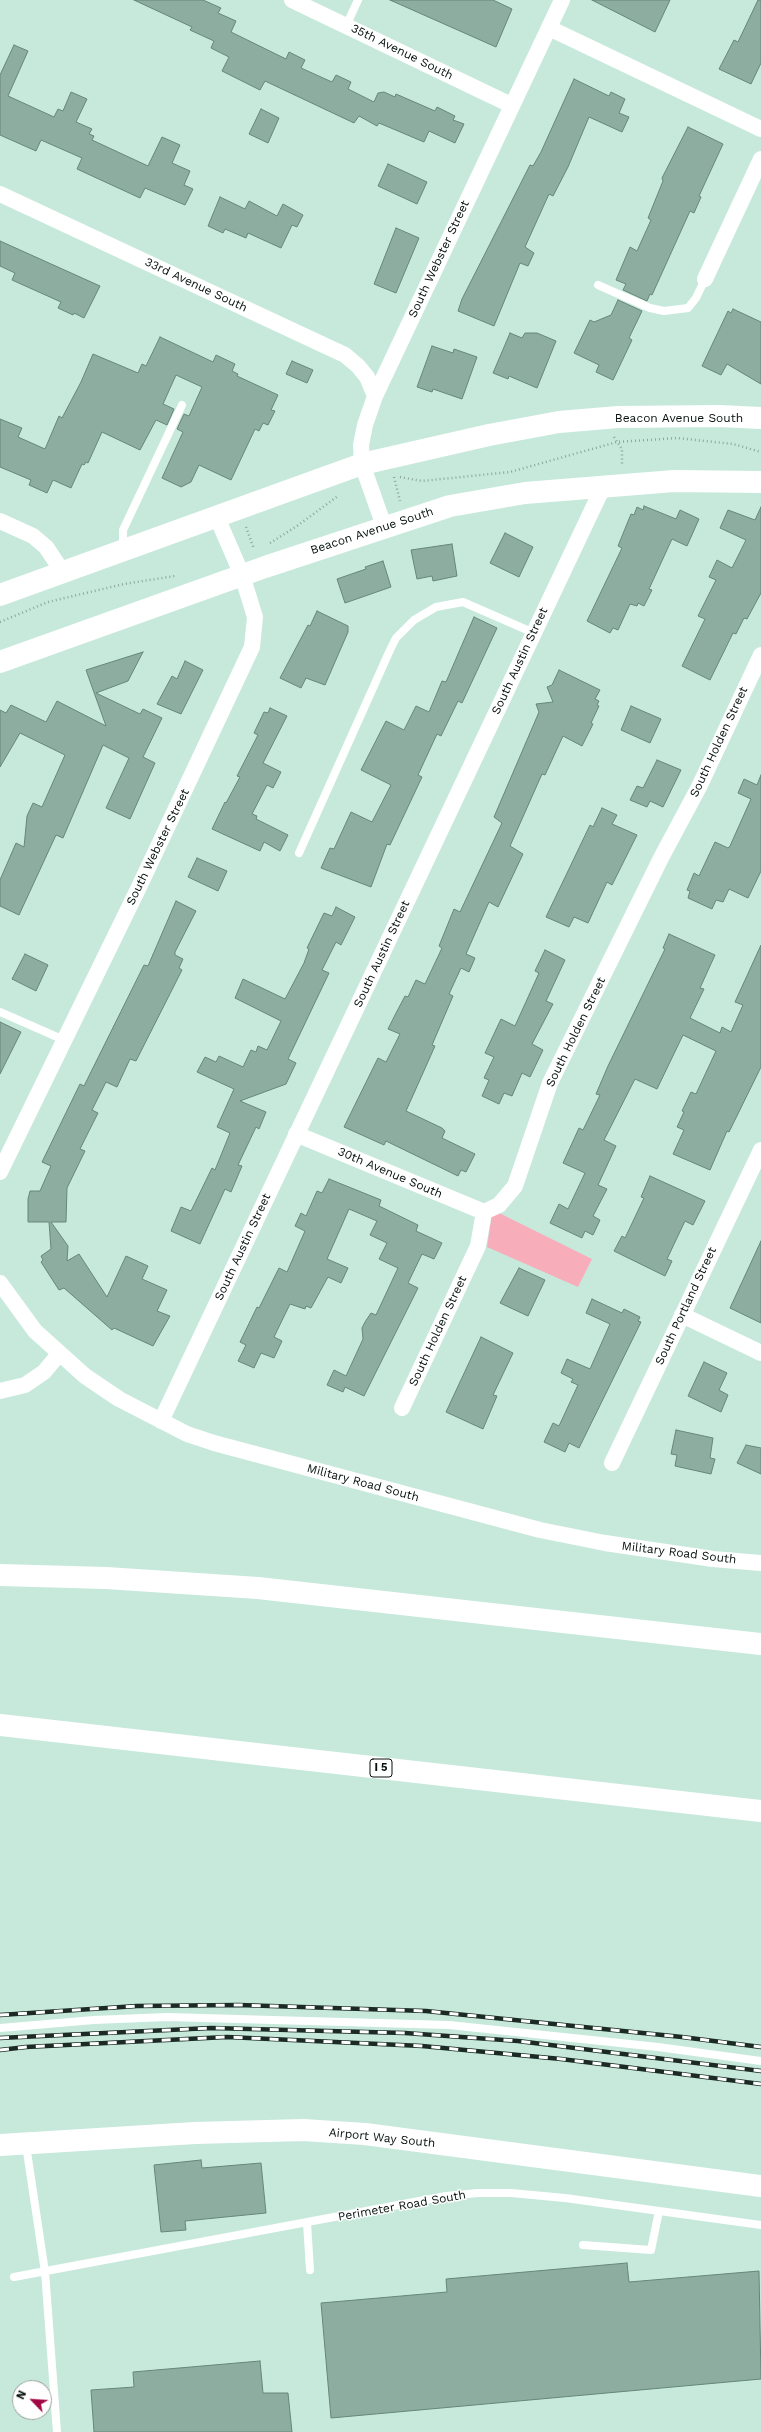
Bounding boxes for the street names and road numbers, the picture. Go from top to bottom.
street label: 35th Avenue South [349,21,455,83]
street label: South Webster Street [405,198,473,320]
street label: 33rd Avenue South [142,255,250,315]
street label: Beacon Avenue South [615,411,743,425]
street label: Beacon Avenue South [309,504,435,558]
street label: South Austin Street [489,605,551,717]
street label: South Holden Street [687,684,751,800]
street label: South Webster Street [124,786,192,908]
street label: South Austin Street [351,898,413,1010]
street label: South Holden Street [543,975,609,1089]
street label: 30th Avenue South [336,1144,444,1202]
street label: South Austin Street [212,1191,274,1303]
street label: South Portland Street [652,1245,720,1367]
street label: South Holden Street [406,1273,470,1389]
street label: Military Road South [305,1461,421,1505]
street label: Military Road South [621,1539,737,1567]
road number: I 5 [370,1759,392,1777]
street label: Airport Way South [328,2125,436,2151]
street label: Perimeter Road South [337,2188,467,2224]

